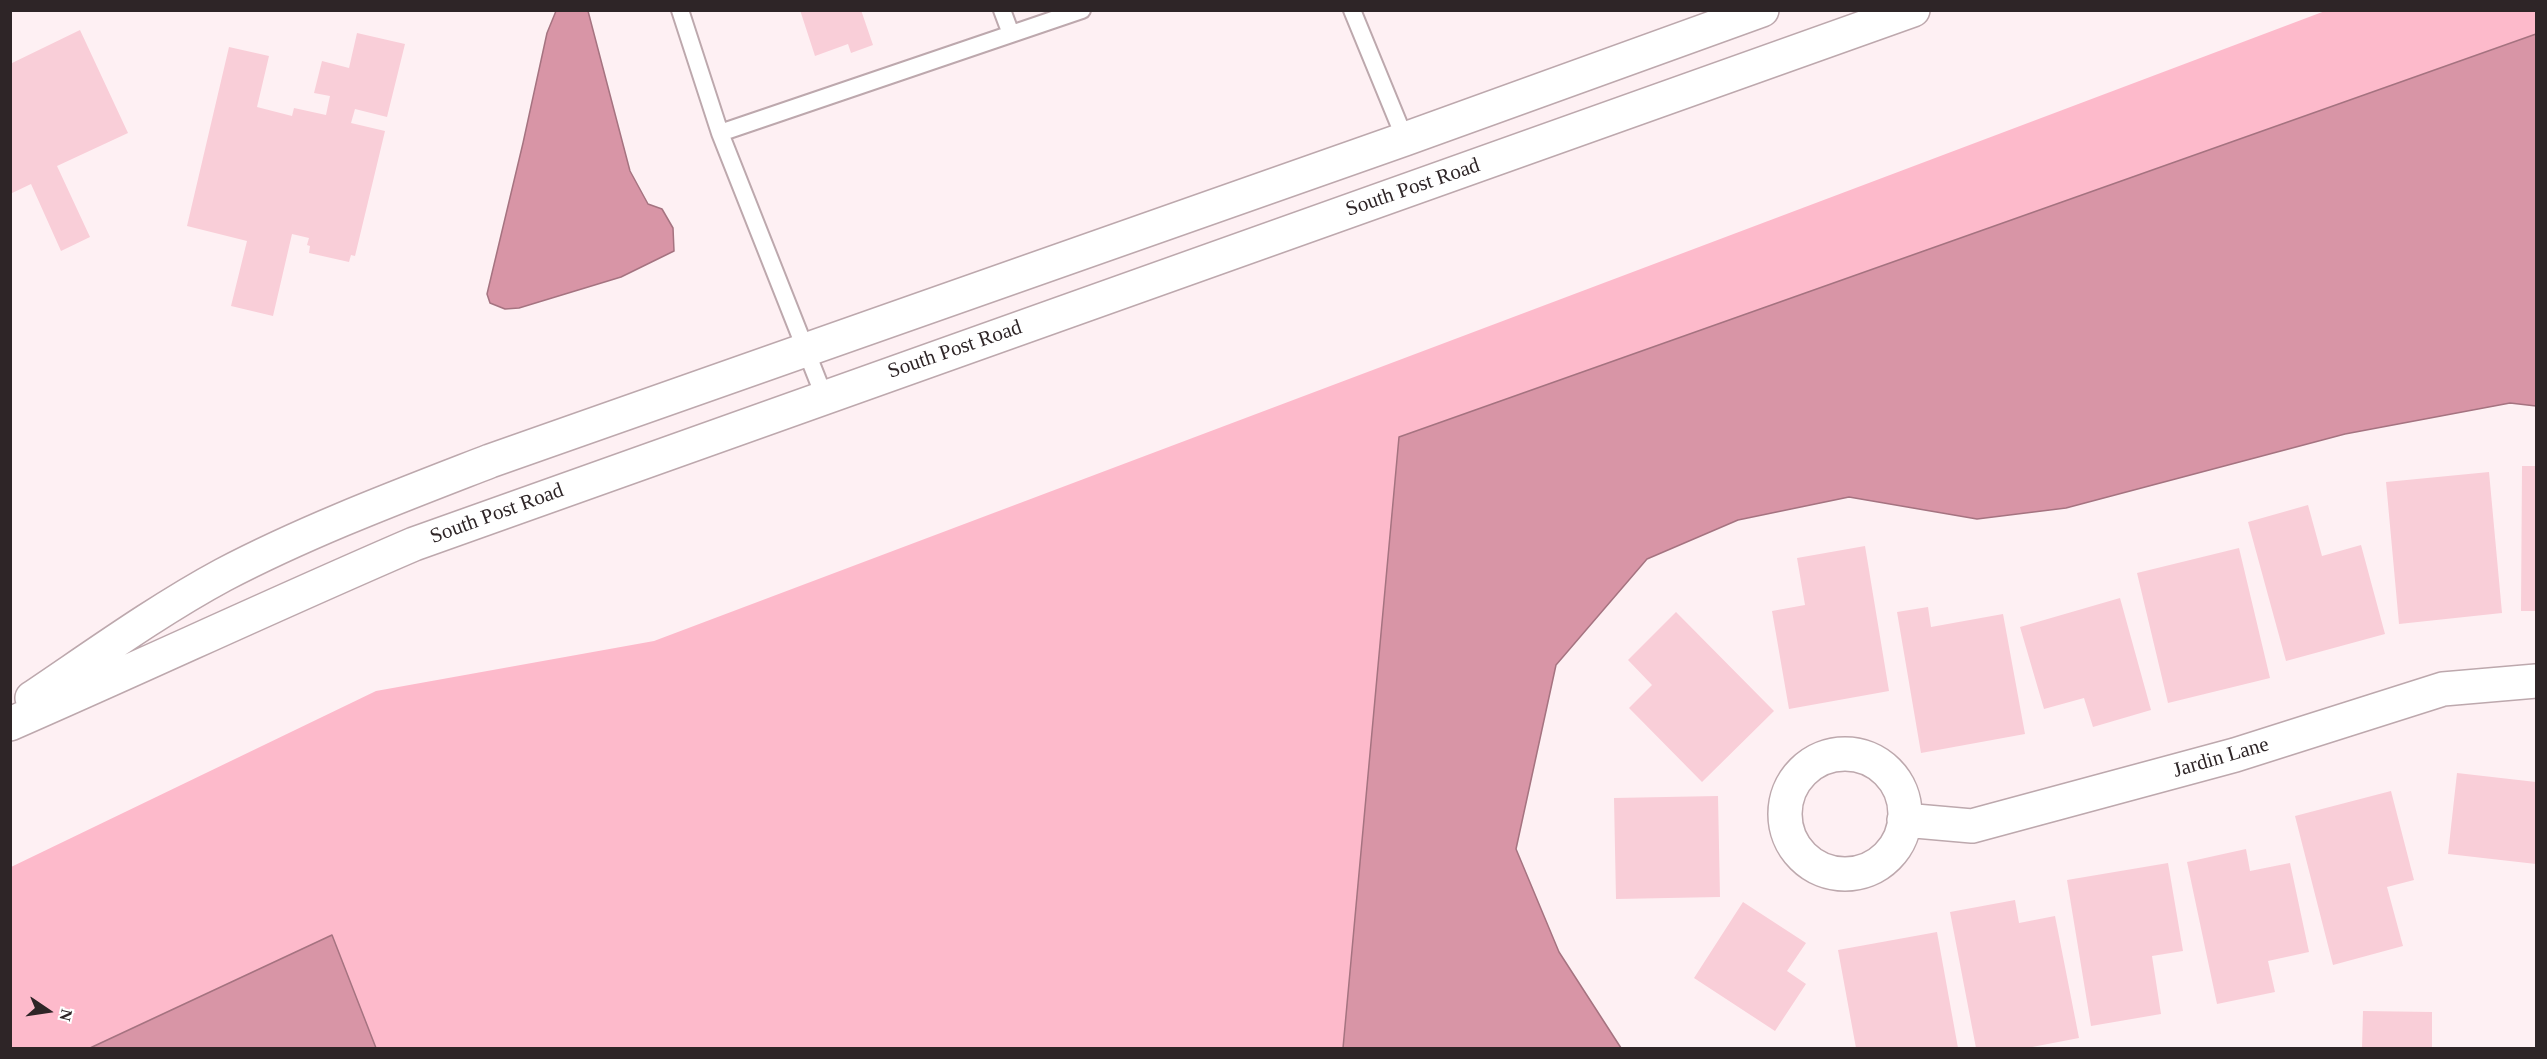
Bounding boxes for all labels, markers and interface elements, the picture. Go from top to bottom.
street label: South Post Road [1343,153,1483,223]
street label: South Post Road [885,315,1025,385]
street label: South Post Road [427,478,567,550]
street label: Jardin Lane [2170,732,2272,784]
north arrow [18,981,78,1041]
text: N [56,1008,76,1023]

